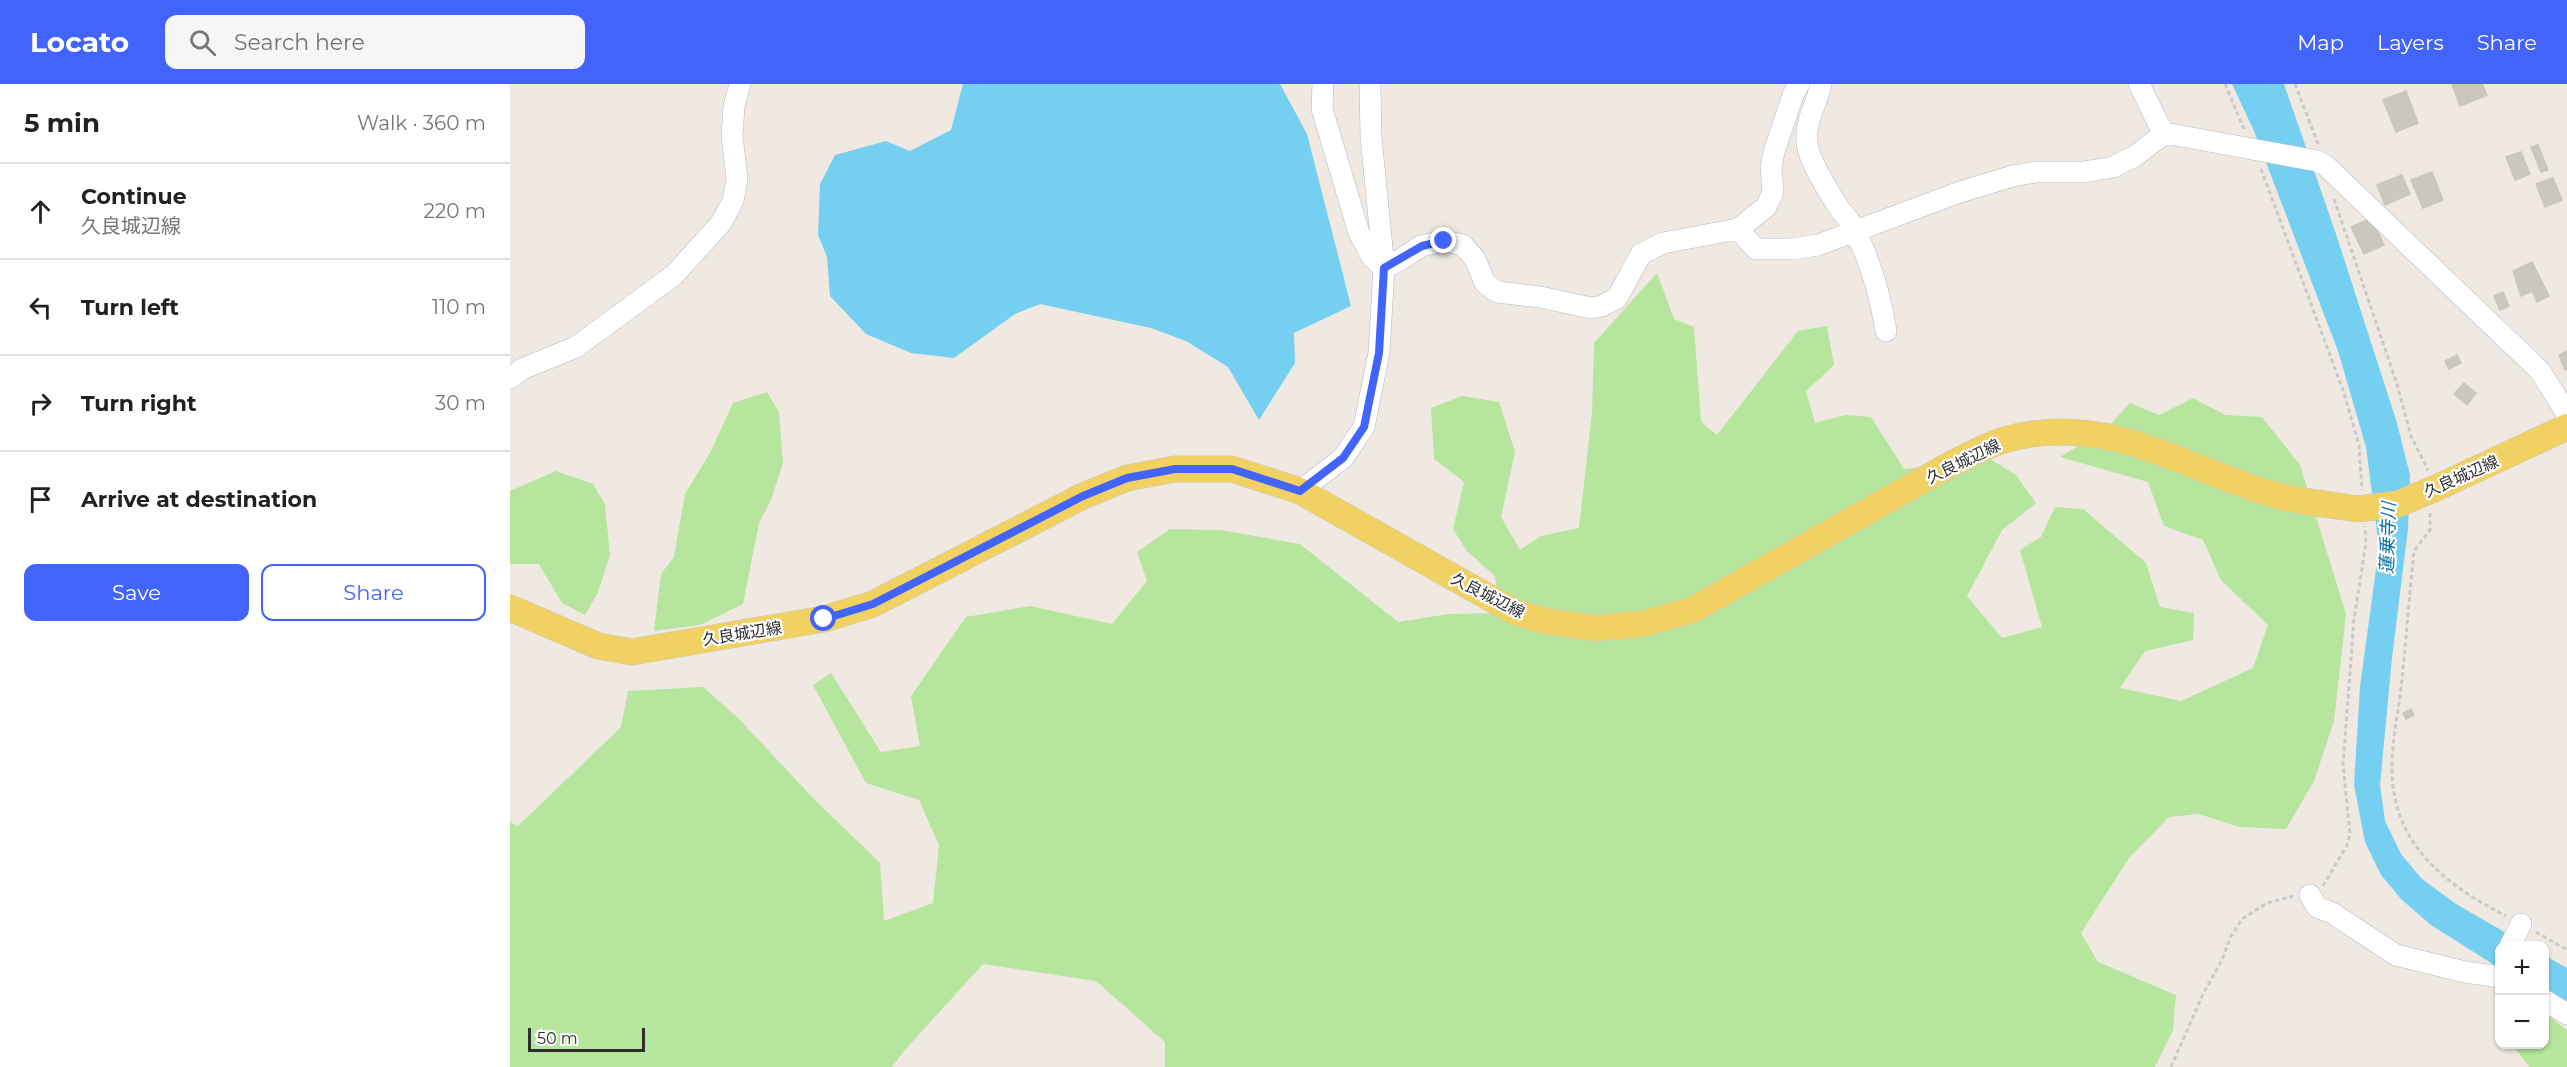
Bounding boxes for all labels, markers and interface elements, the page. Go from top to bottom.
search box [165,15,585,69]
text: Locato [30,25,129,59]
icon: search [186,26,219,59]
text: Search here [234,29,365,56]
text: Map [2297,30,2344,55]
text: Layers [2377,30,2444,55]
text: Share [2477,30,2537,55]
text: 5 min [24,107,100,139]
text: Walk · 360 m [357,111,486,135]
text: Continue [81,183,187,210]
icon: ahead [24,195,57,228]
text: 220 m [424,199,486,223]
text: 久良城辺線 [81,214,181,238]
route end [1430,227,1456,253]
icon: left [24,291,57,324]
text: Turn left [81,294,179,321]
text: 110 m [432,295,486,319]
icon: right [24,387,57,420]
text: Turn right [81,390,196,417]
text: 30 m [435,391,486,415]
street label: 久良城辺線 [1923,435,2003,488]
street label: 久良城辺線 [2421,452,2502,501]
icon: arrive [24,483,57,516]
text: Arrive at destination [81,486,317,513]
water label: 蓮乗寺川 [2376,500,2400,574]
button: Save [24,564,249,621]
button: Share [261,564,486,621]
street label: 久良城辺線 [1448,569,1528,622]
route start [810,605,836,631]
street label: 久良城辺線 [701,618,783,649]
map controls [2495,941,2549,1049]
button: + [2495,941,2549,995]
button: − [2495,995,2549,1049]
scale bar [528,1025,645,1052]
text: 50 m [537,1029,578,1048]

